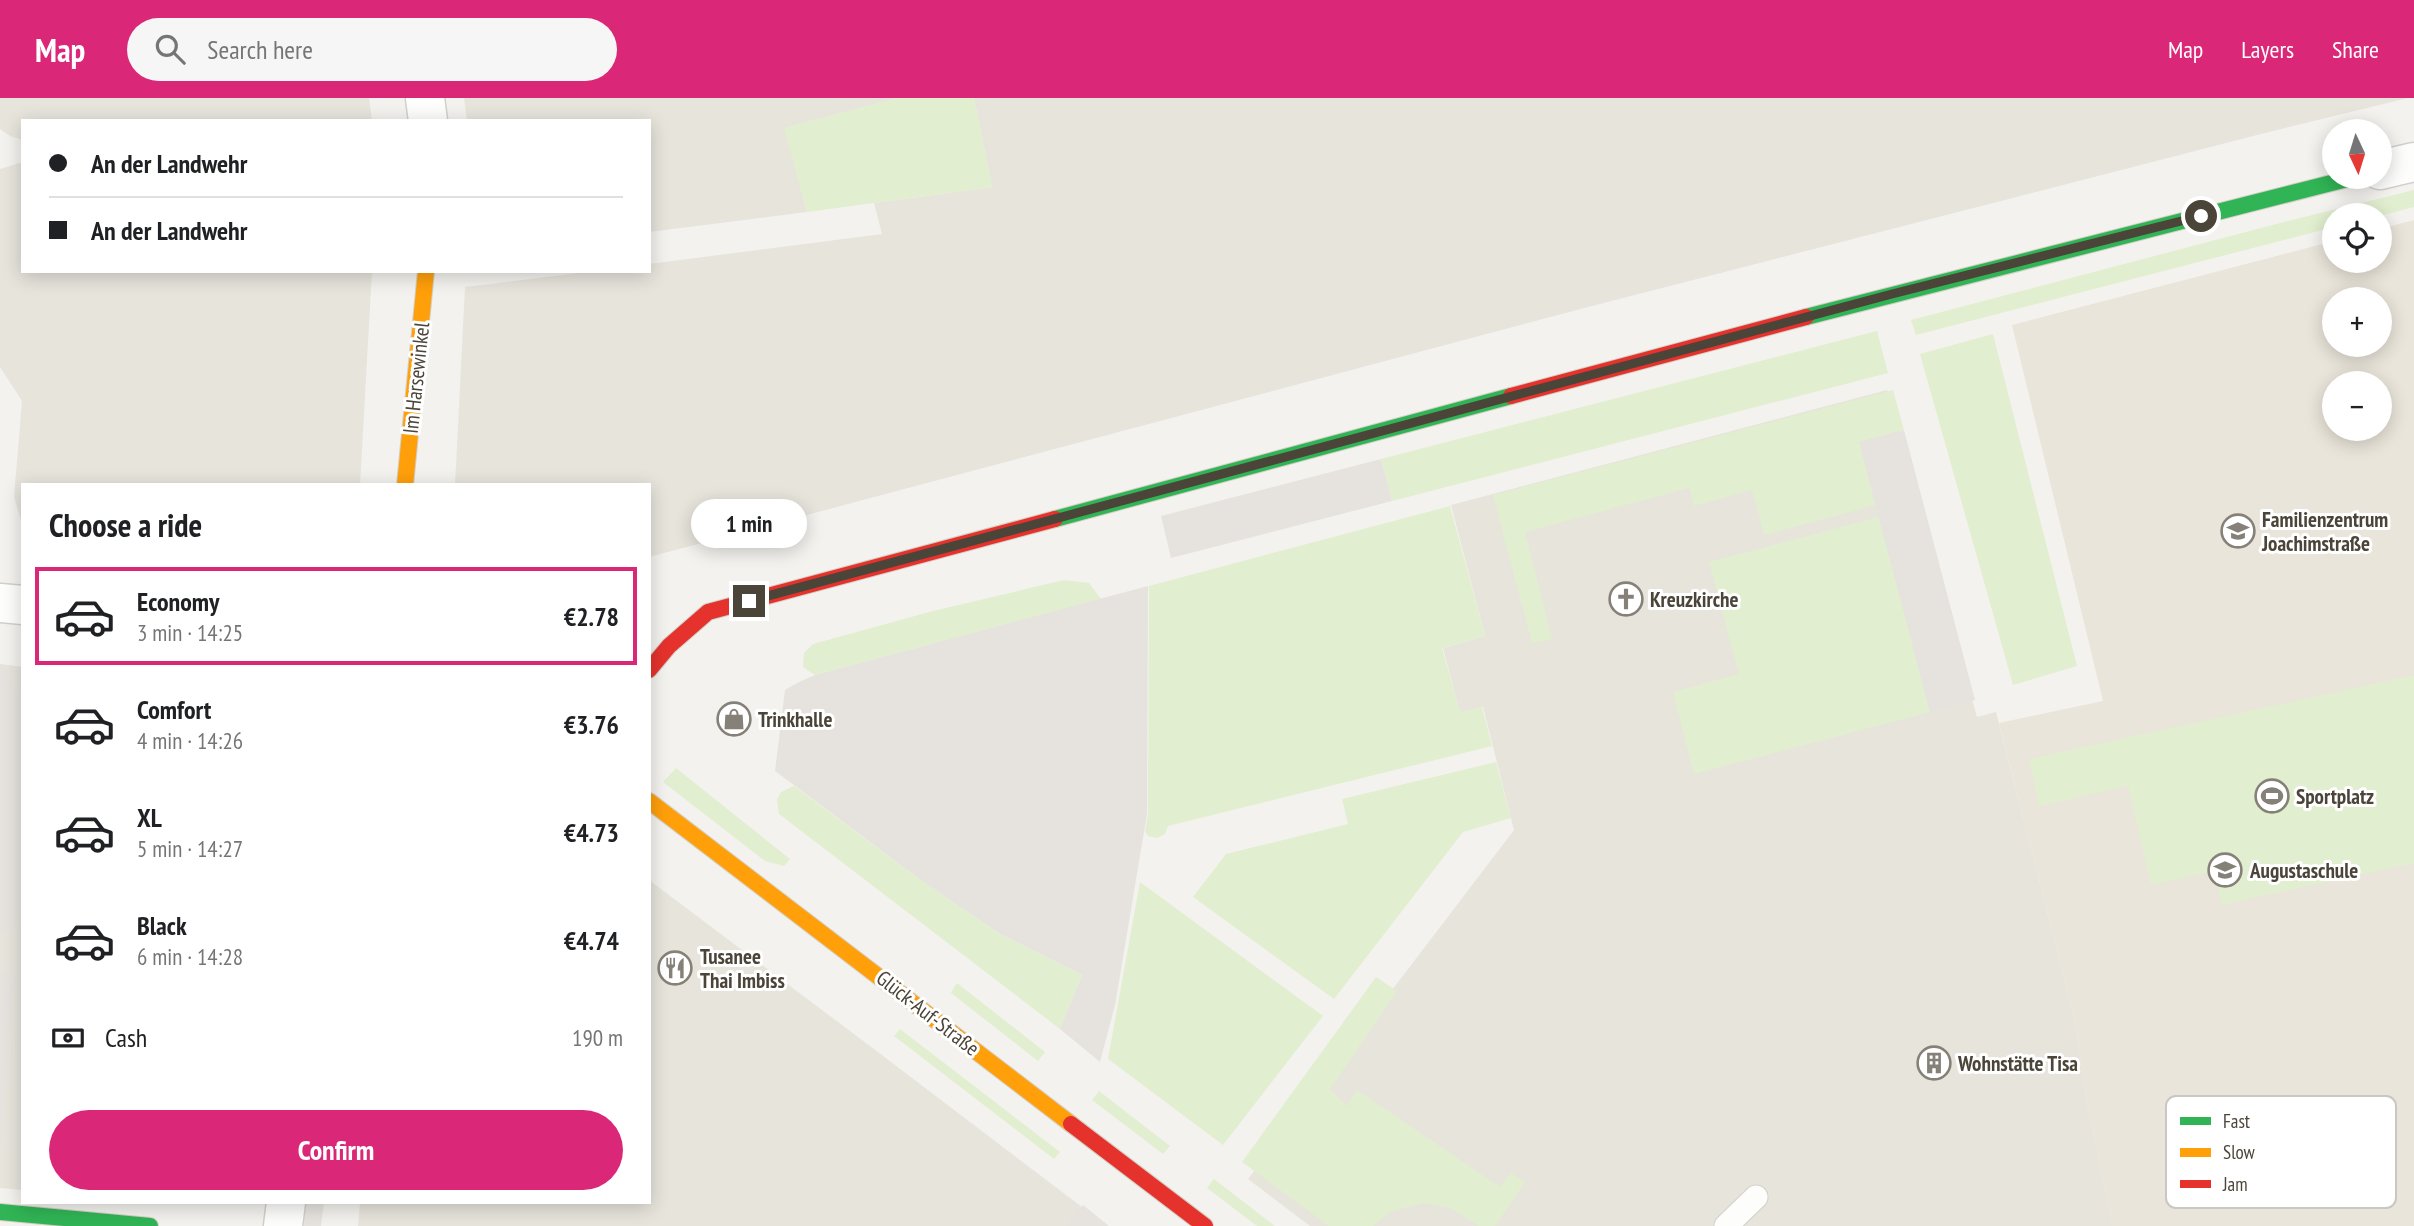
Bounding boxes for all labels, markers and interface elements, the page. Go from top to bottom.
search box [127,18,617,81]
text: Map [35,28,85,71]
icon: search [151,30,189,68]
text: Search here [207,33,313,66]
text: Map [2168,34,2203,65]
text: Layers [2241,34,2294,65]
text: Share [2332,34,2379,65]
north arrow [2322,119,2392,189]
map controls [2322,119,2392,441]
text: An der Landwehr [91,147,247,180]
route start [2185,200,2217,232]
button: locate [2322,203,2392,273]
text: An der Landwehr [91,214,247,247]
button: + [2322,287,2392,357]
street label: Im Harsewinkel [397,321,435,435]
button: − [2322,371,2392,441]
callout: 1 min [691,500,807,548]
text: Choose a ride [49,504,202,546]
place label: Familienzentrum Joachimstraße [2261,506,2388,557]
text: 1 min [726,509,772,538]
school or university icon: Familienzentrum Joachimstraße [2219,512,2257,550]
church icon: Kreuzkirche [1607,580,1645,618]
icon: car [53,585,116,648]
text: Economy [137,585,219,618]
route end [733,585,765,617]
place label: Kreuzkirche [1650,586,1738,613]
text: €2.78 [564,600,619,633]
text: 3 min · 14:25 [137,618,243,647]
icon: car [53,693,116,756]
text: Comfort [137,693,211,726]
shop icon: Trinkhalle [715,700,753,738]
place label: Trinkhalle [758,706,832,733]
text: €3.76 [564,708,619,741]
text: 4 min · 14:26 [137,726,243,755]
sports icon: Sportplatz [2253,777,2291,815]
place label: Sportplatz [2296,783,2374,810]
icon: car [53,801,116,864]
text: XL [137,801,162,834]
text: €4.73 [564,816,619,849]
text: 5 min · 14:27 [137,834,243,863]
school or university icon: Augustaschule [2206,851,2244,889]
place label: Augustaschule [2249,857,2358,884]
icon: car [53,909,116,972]
text: Black [137,909,187,942]
text: €4.74 [564,924,619,957]
text: 6 min · 14:28 [137,942,243,971]
place label: Tusanee Thai Imbiss [700,943,785,994]
restaurant icon: Tusanee Thai Imbiss [656,949,694,987]
street label: Glück-Auf-Straße [871,964,985,1062]
icon: cash [49,1019,87,1057]
text: Cash [105,1021,147,1054]
text: 190 m [572,1023,623,1052]
building icon: Wohnstätte Tisa [1915,1044,1953,1082]
place label: Wohnstätte Tisa [1957,1050,2078,1077]
legend [2166,1096,2396,1208]
text: Fast [2223,1109,2251,1133]
button: Confirm [49,1110,623,1190]
text: Slow [2223,1140,2256,1164]
text: Jam [2222,1172,2248,1196]

